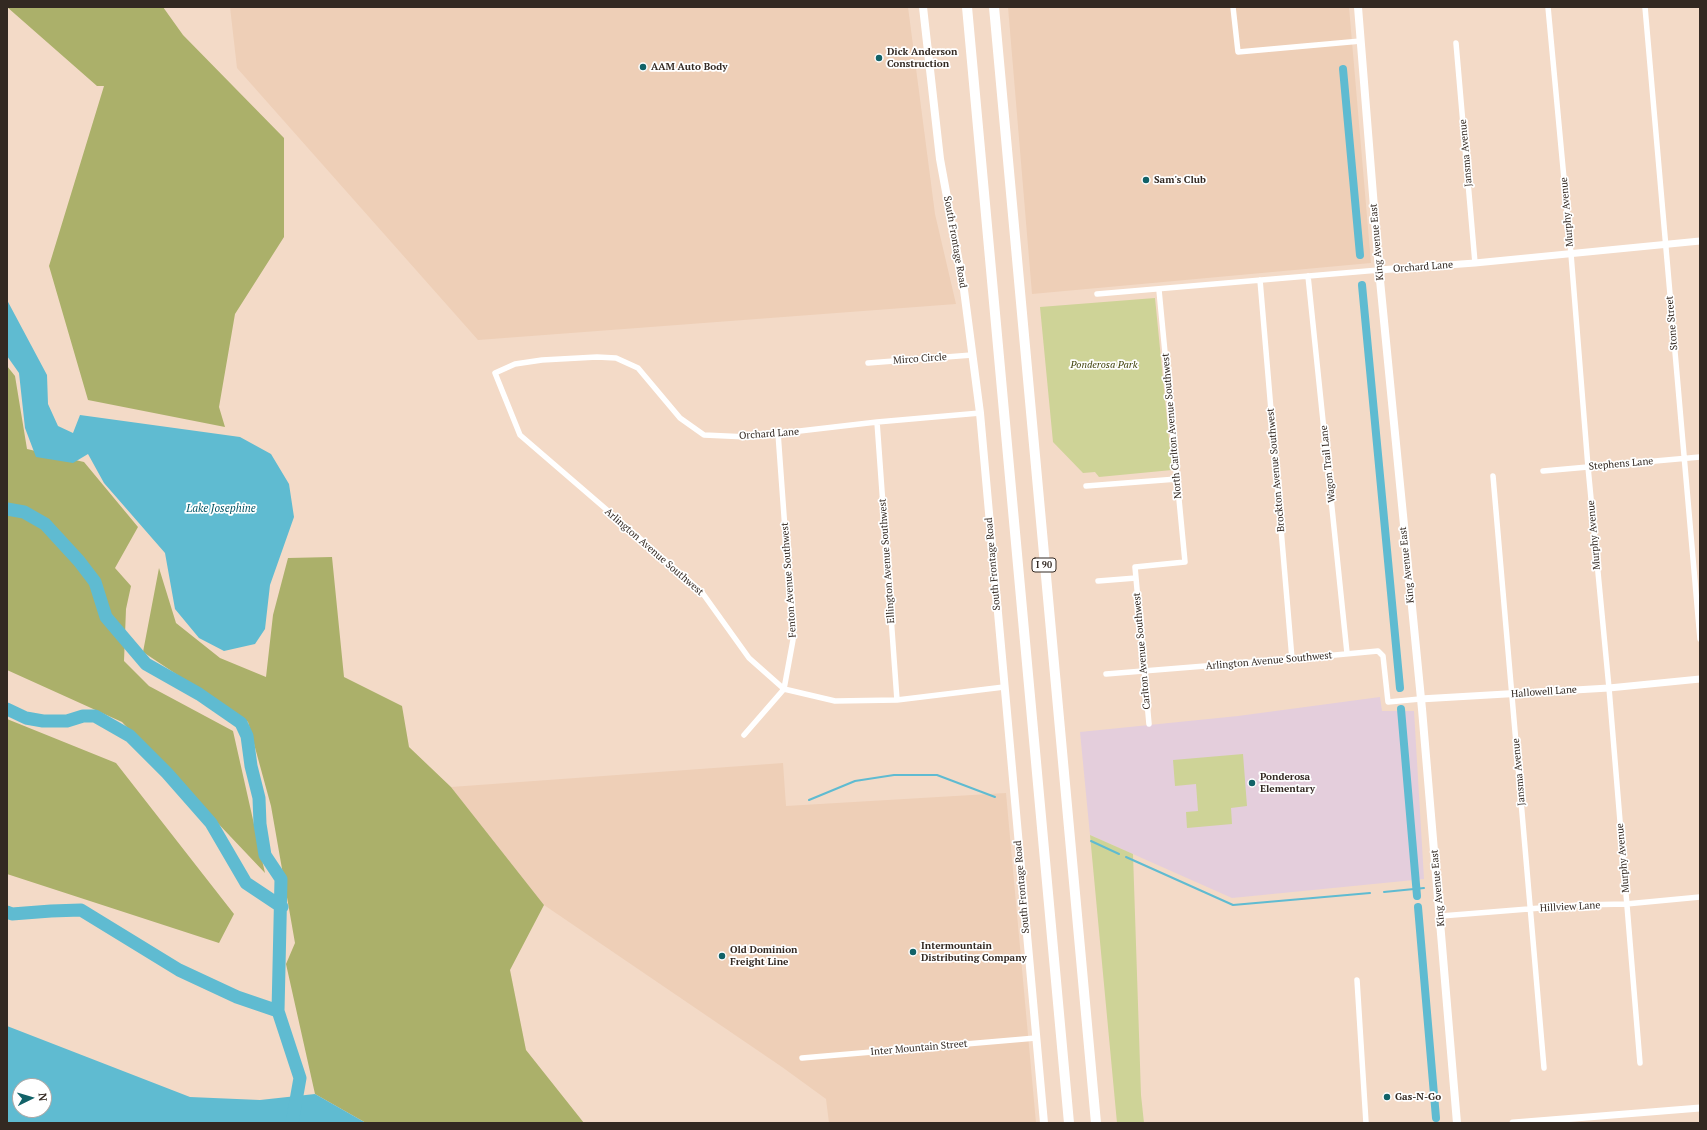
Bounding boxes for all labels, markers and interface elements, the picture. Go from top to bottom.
place label: Dick Anderson Construction [887,46,957,70]
marker: Dick Anderson Construction [874,53,884,63]
place label: AAM Auto Body [651,61,727,73]
marker: AAM Auto Body [638,62,648,72]
street label: Jansma Avenue [1457,119,1475,187]
place label: Sam's Club [1154,174,1206,186]
marker: Sam's Club [1141,175,1151,185]
street label: Murphy Avenue [1558,177,1576,247]
street label: South Frontage Road [941,195,969,289]
street label: King Avenue East [1368,203,1386,281]
street label: Orchard Lane [1393,259,1453,275]
street label: Stone Street [1664,295,1680,351]
street label: Mirco Circle [893,351,947,367]
street label: North Carlton Avenue Southwest [1160,353,1184,499]
park label: Ponderosa Park [1071,359,1137,371]
street label: Brockton Avenue Southwest [1265,407,1287,533]
street label: Wagon Trail Lane [1318,425,1338,503]
street label: Orchard Lane [739,426,799,442]
street label: Stephens Lane [1588,455,1654,473]
street label: Ellington Avenue Southwest [877,498,897,624]
street label: Murphy Avenue [1585,500,1603,570]
water label: Lake Josephine [186,502,256,516]
street label: Arlington Avenue Southwest [602,506,706,598]
street label: South Frontage Road [983,517,1003,611]
street label: Fenton Avenue Southwest [779,522,799,638]
street label: King Avenue East [1397,526,1417,604]
road number: I 90 [1032,558,1056,572]
street label: Carlton Avenue Southwest [1131,592,1153,710]
street label: Arlington Avenue Southwest [1205,649,1333,673]
street label: Hallowell Lane [1511,684,1577,700]
street label: Jansma Avenue [1510,738,1528,806]
place label: Ponderosa Elementary [1260,771,1315,794]
marker: Ponderosa Elementary [1247,778,1257,788]
street label: Murphy Avenue [1614,823,1632,893]
street label: South Frontage Road [1012,840,1032,934]
street label: King Avenue East [1429,849,1447,927]
street label: Hillview Lane [1539,899,1601,915]
place label: Intermountain Distributing Company [921,940,1027,964]
place label: Old Dominion Freight Line [730,944,798,968]
marker: Intermountain Distributing Company [908,947,918,957]
marker: Old Dominion Freight Line [717,951,727,961]
street label: Inter Mountain Street [870,1038,968,1058]
north arrow [12,1078,52,1118]
place label: Gas-N-Go [1395,1091,1441,1103]
text: N [36,1092,50,1102]
marker: Gas-N-Go [1382,1092,1392,1102]

